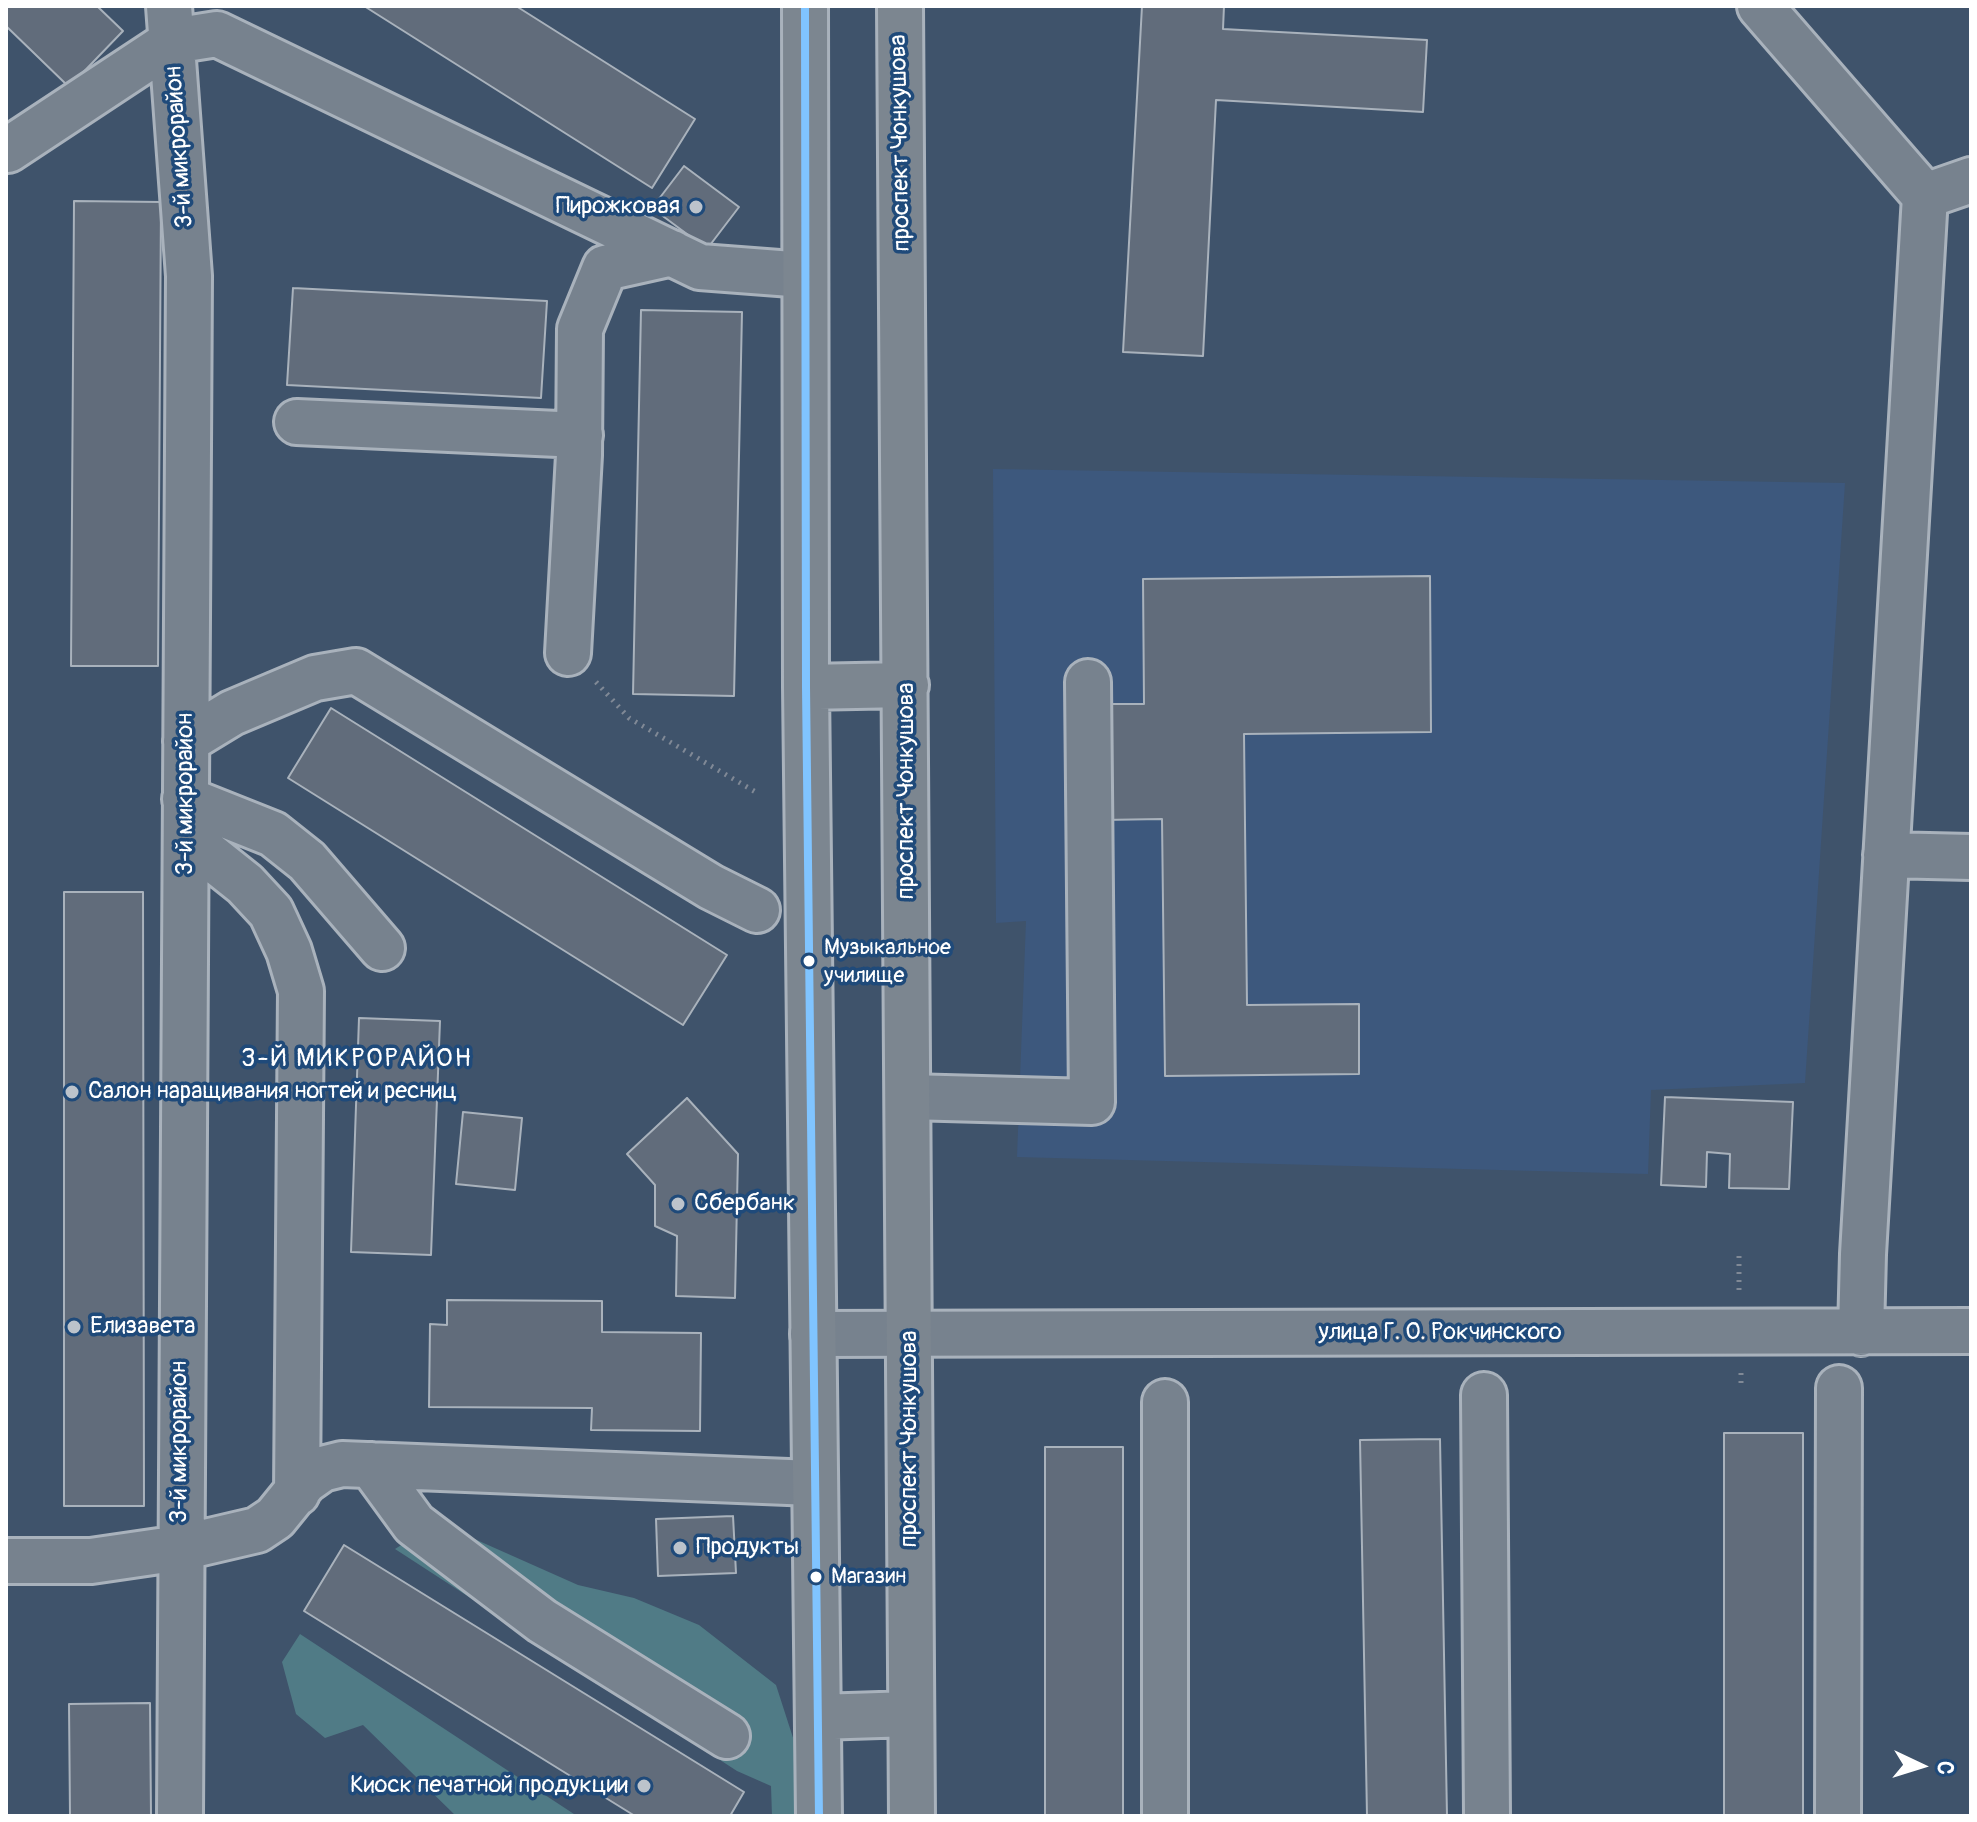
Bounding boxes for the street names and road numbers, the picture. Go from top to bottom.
street label: проспект Чонкушова [885,34,917,252]
street label: 3-й микрорайон [160,65,200,229]
street label: проспект Чонкушова [893,682,921,900]
street label: 3-й микрорайон [172,713,200,875]
street label: улица Г. О. Рокчинского [1318,1319,1562,1347]
street label: проспект Чонкушова [896,1330,924,1548]
street label: 3-й микрорайон [166,1361,194,1523]

